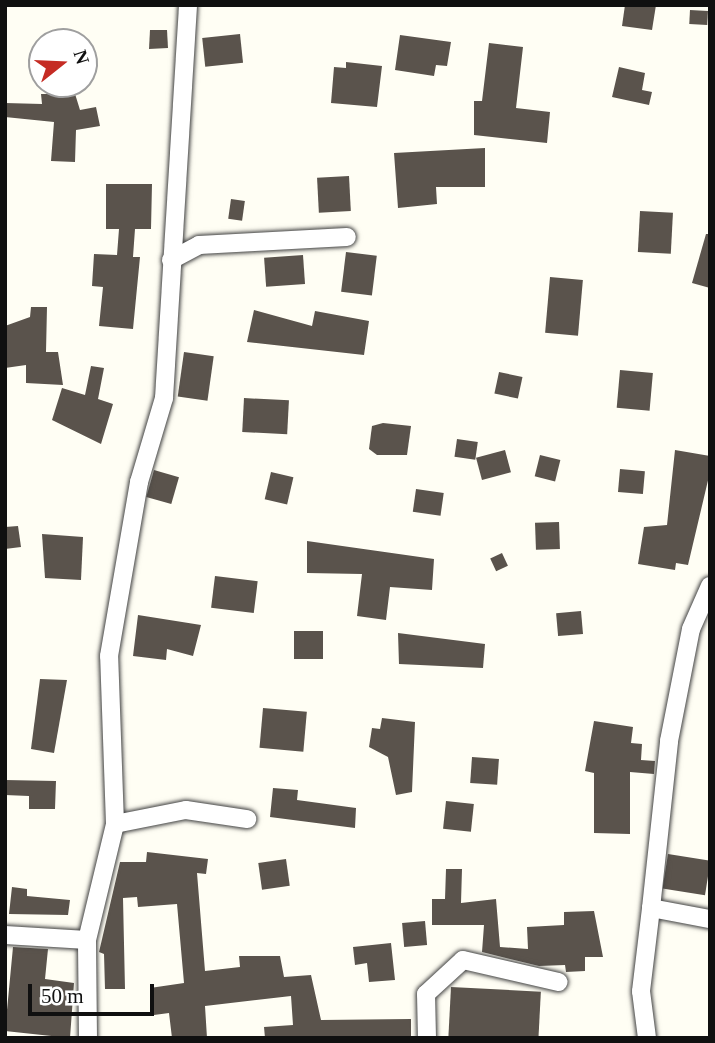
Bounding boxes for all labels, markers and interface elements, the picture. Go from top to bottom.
north arrow [28,28,98,98]
text: N [69,47,94,67]
scale bar [32,970,158,1014]
text: 50 m [41,984,84,1008]

